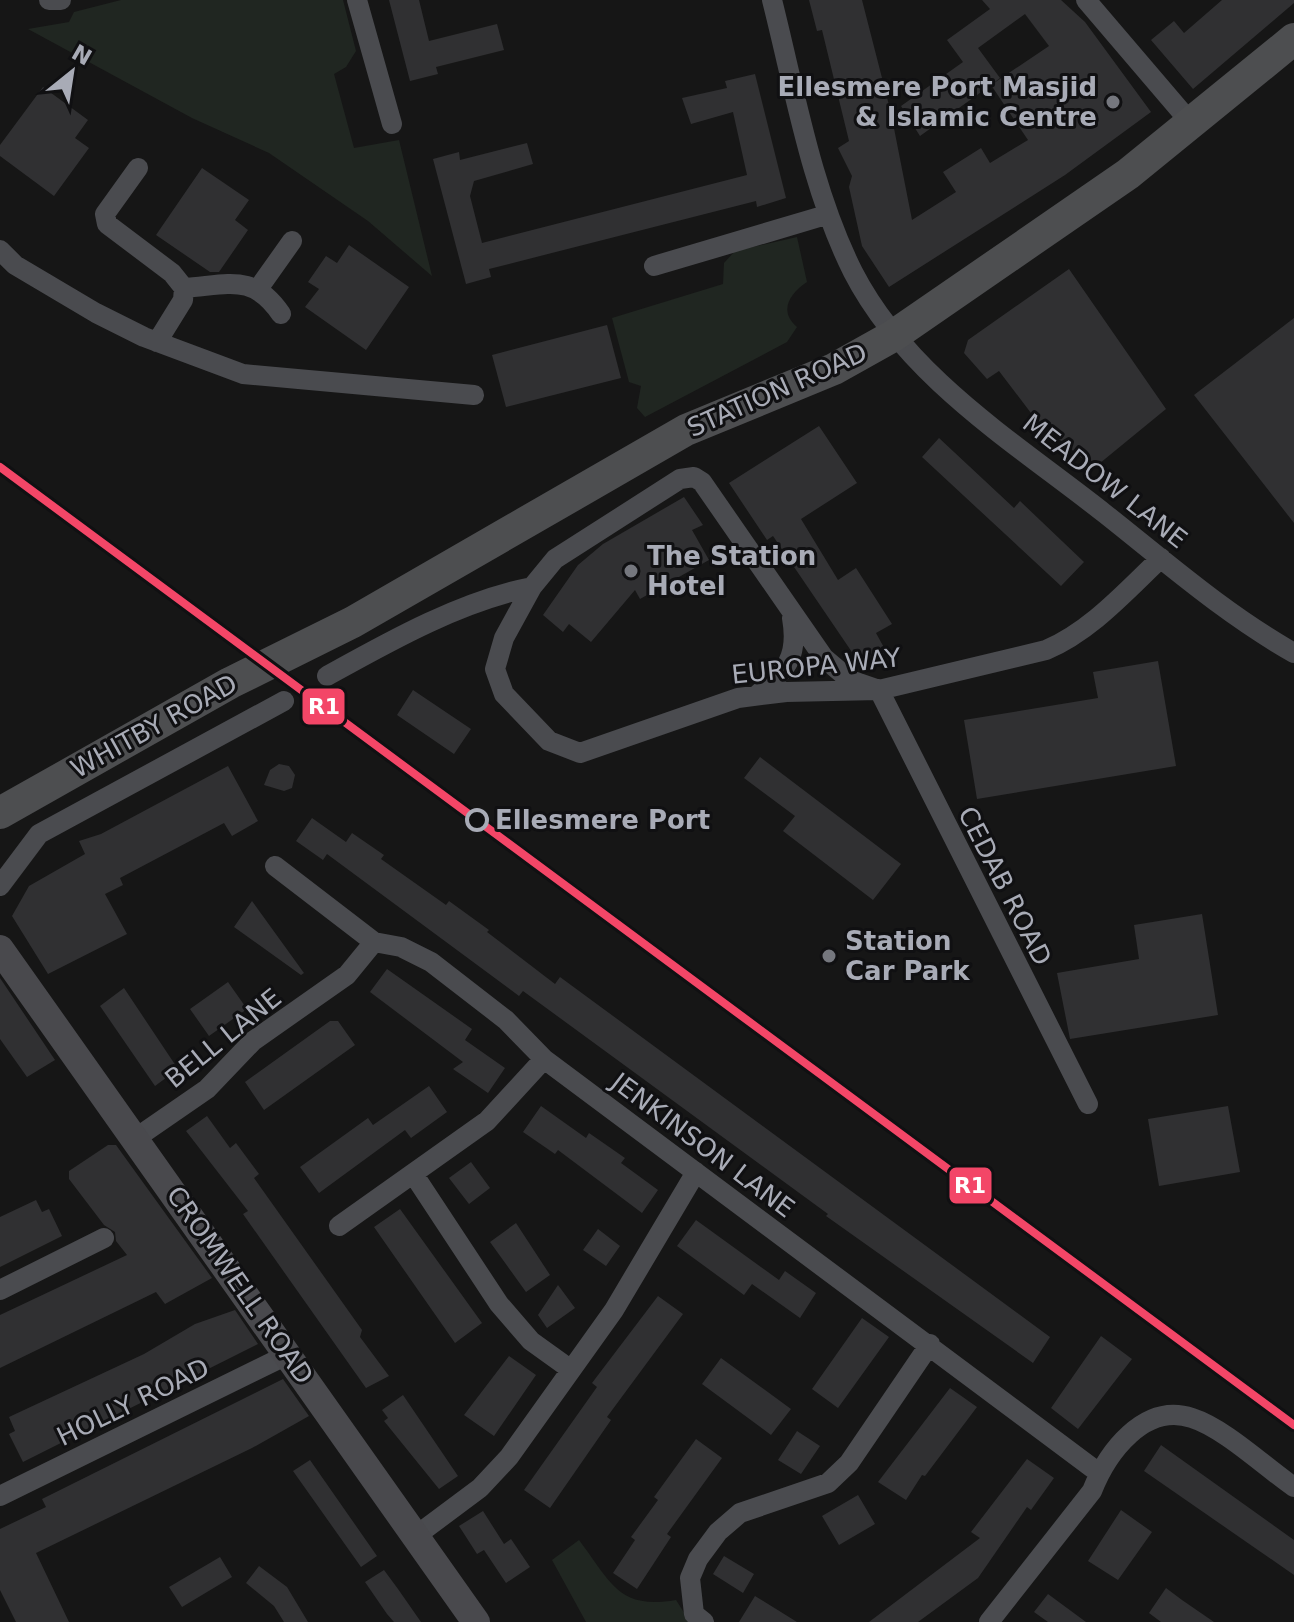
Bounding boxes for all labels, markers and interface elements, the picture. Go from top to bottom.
north arrow [32,32,112,112]
text: N [68,40,96,71]
place label: Ellesmere Port Masjid & Islamic Centre [778,72,1097,132]
marker: Ellesmere Port Masjid & Islamic Centre [1104,93,1122,111]
street label: STATION ROAD [682,337,872,443]
street label: MEADOW LANE [1017,408,1193,554]
place label: The Station Hotel [647,541,816,601]
marker: The Station Hotel [622,562,640,580]
street label: EUROPA WAY [730,642,902,690]
street label: WHITBY ROAD [66,668,242,784]
line badge: R1 [301,687,346,726]
text: R1 [308,694,340,719]
street label: CEDAB ROAD [952,802,1058,970]
place label: Ellesmere Port [495,805,710,835]
marker: Ellesmere Port [466,809,488,831]
place label: Station Car Park [845,926,970,986]
marker: Station Car Park [820,947,838,965]
street label: BELL LANE [159,982,287,1094]
street label: JENKINSON LANE [604,1065,800,1224]
line badge: R1 [948,1166,993,1205]
text: R1 [954,1173,986,1198]
street label: CROMWELL ROAD [160,1180,320,1390]
street label: HOLLY ROAD [52,1352,214,1452]

